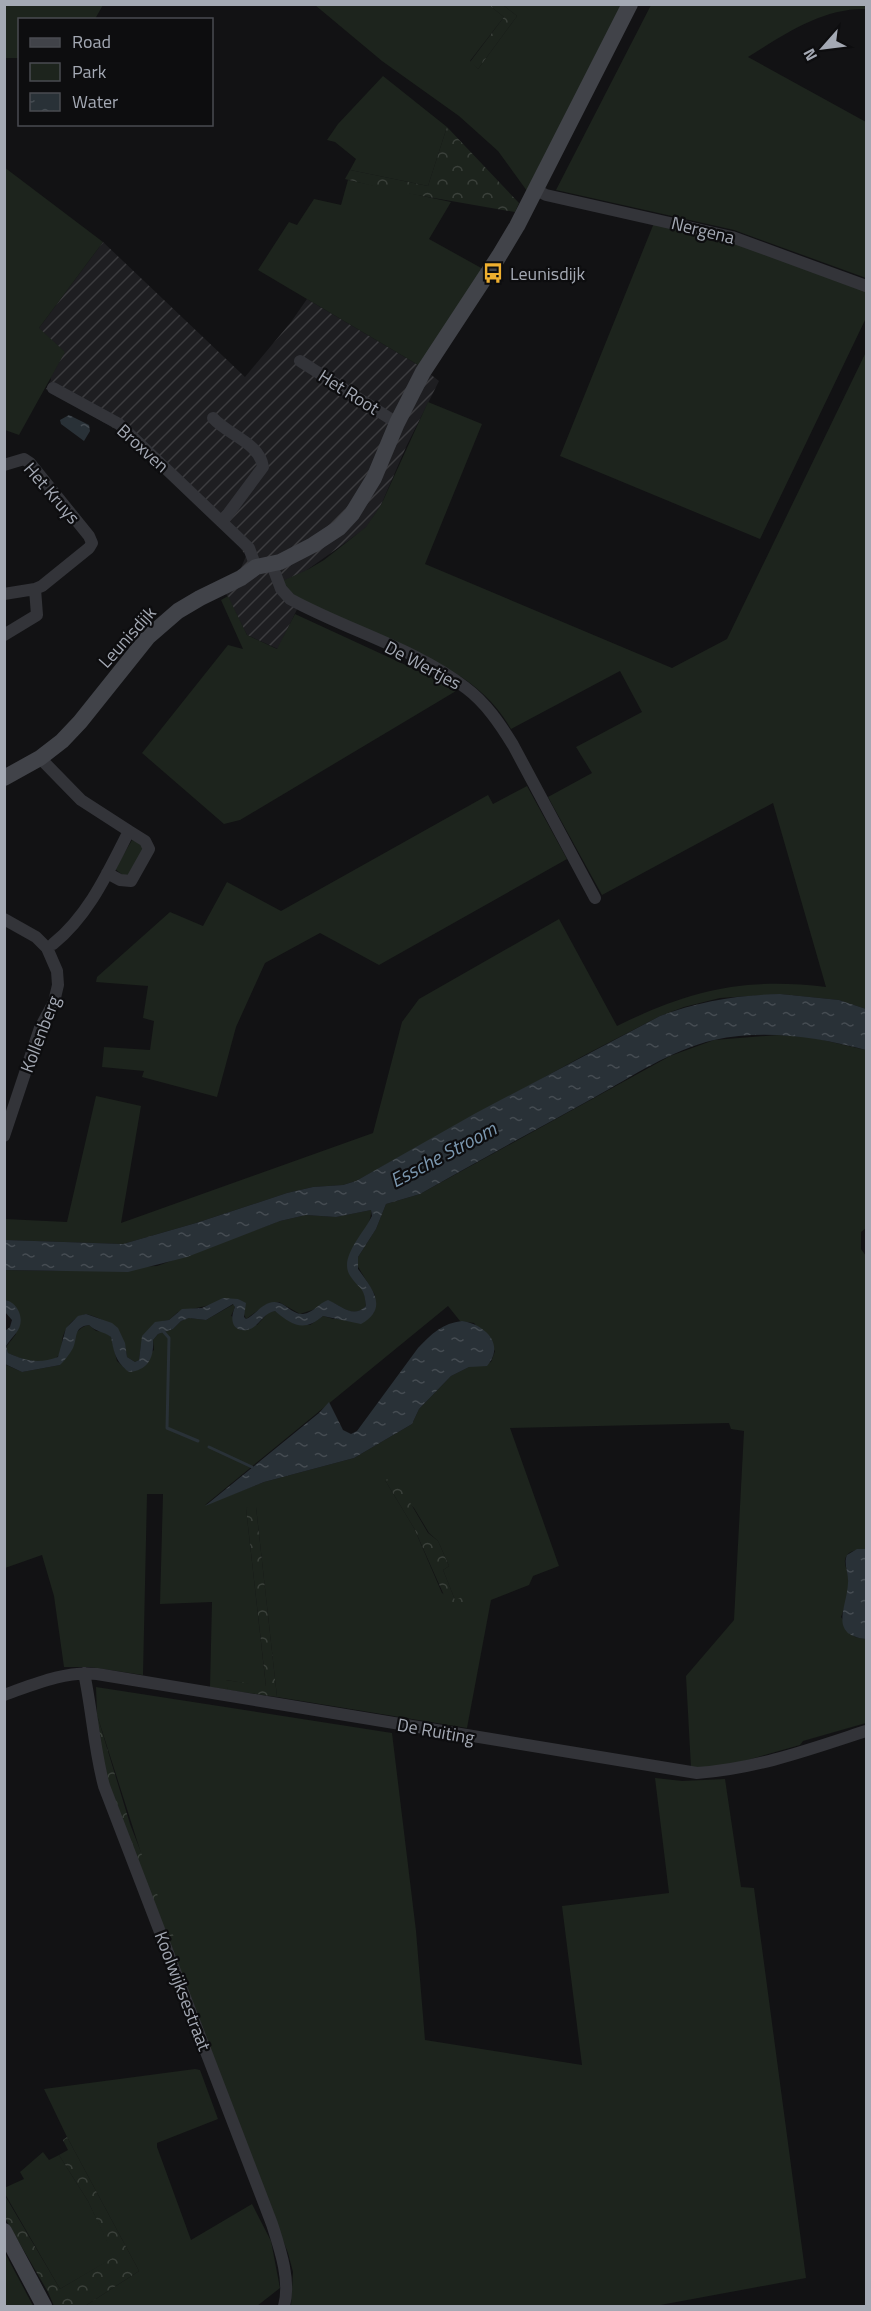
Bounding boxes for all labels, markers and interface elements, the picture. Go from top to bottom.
legend [18,18,213,126]
north arrow [793,18,853,78]
text: Road [72,28,111,55]
text: N [797,45,823,66]
text: Park [72,58,107,85]
text: Water [72,88,118,115]
street label: Nergena [669,209,737,251]
place label: Leunisdijk [510,260,586,287]
bus stop icon: Leunisdijk [481,261,505,285]
street label: Het Root [313,363,385,422]
street label: Broxven [111,417,175,479]
street label: Het Kruys [17,456,87,530]
street label: Leunisdijk [92,600,162,674]
street label: De Wertjes [380,634,466,696]
street label: Kollenberg [13,992,67,1076]
water label: Essche Stroom [384,1113,502,1195]
street label: De Ruiting [395,1711,477,1751]
street label: Koolwijksestraat [148,1927,218,2055]

